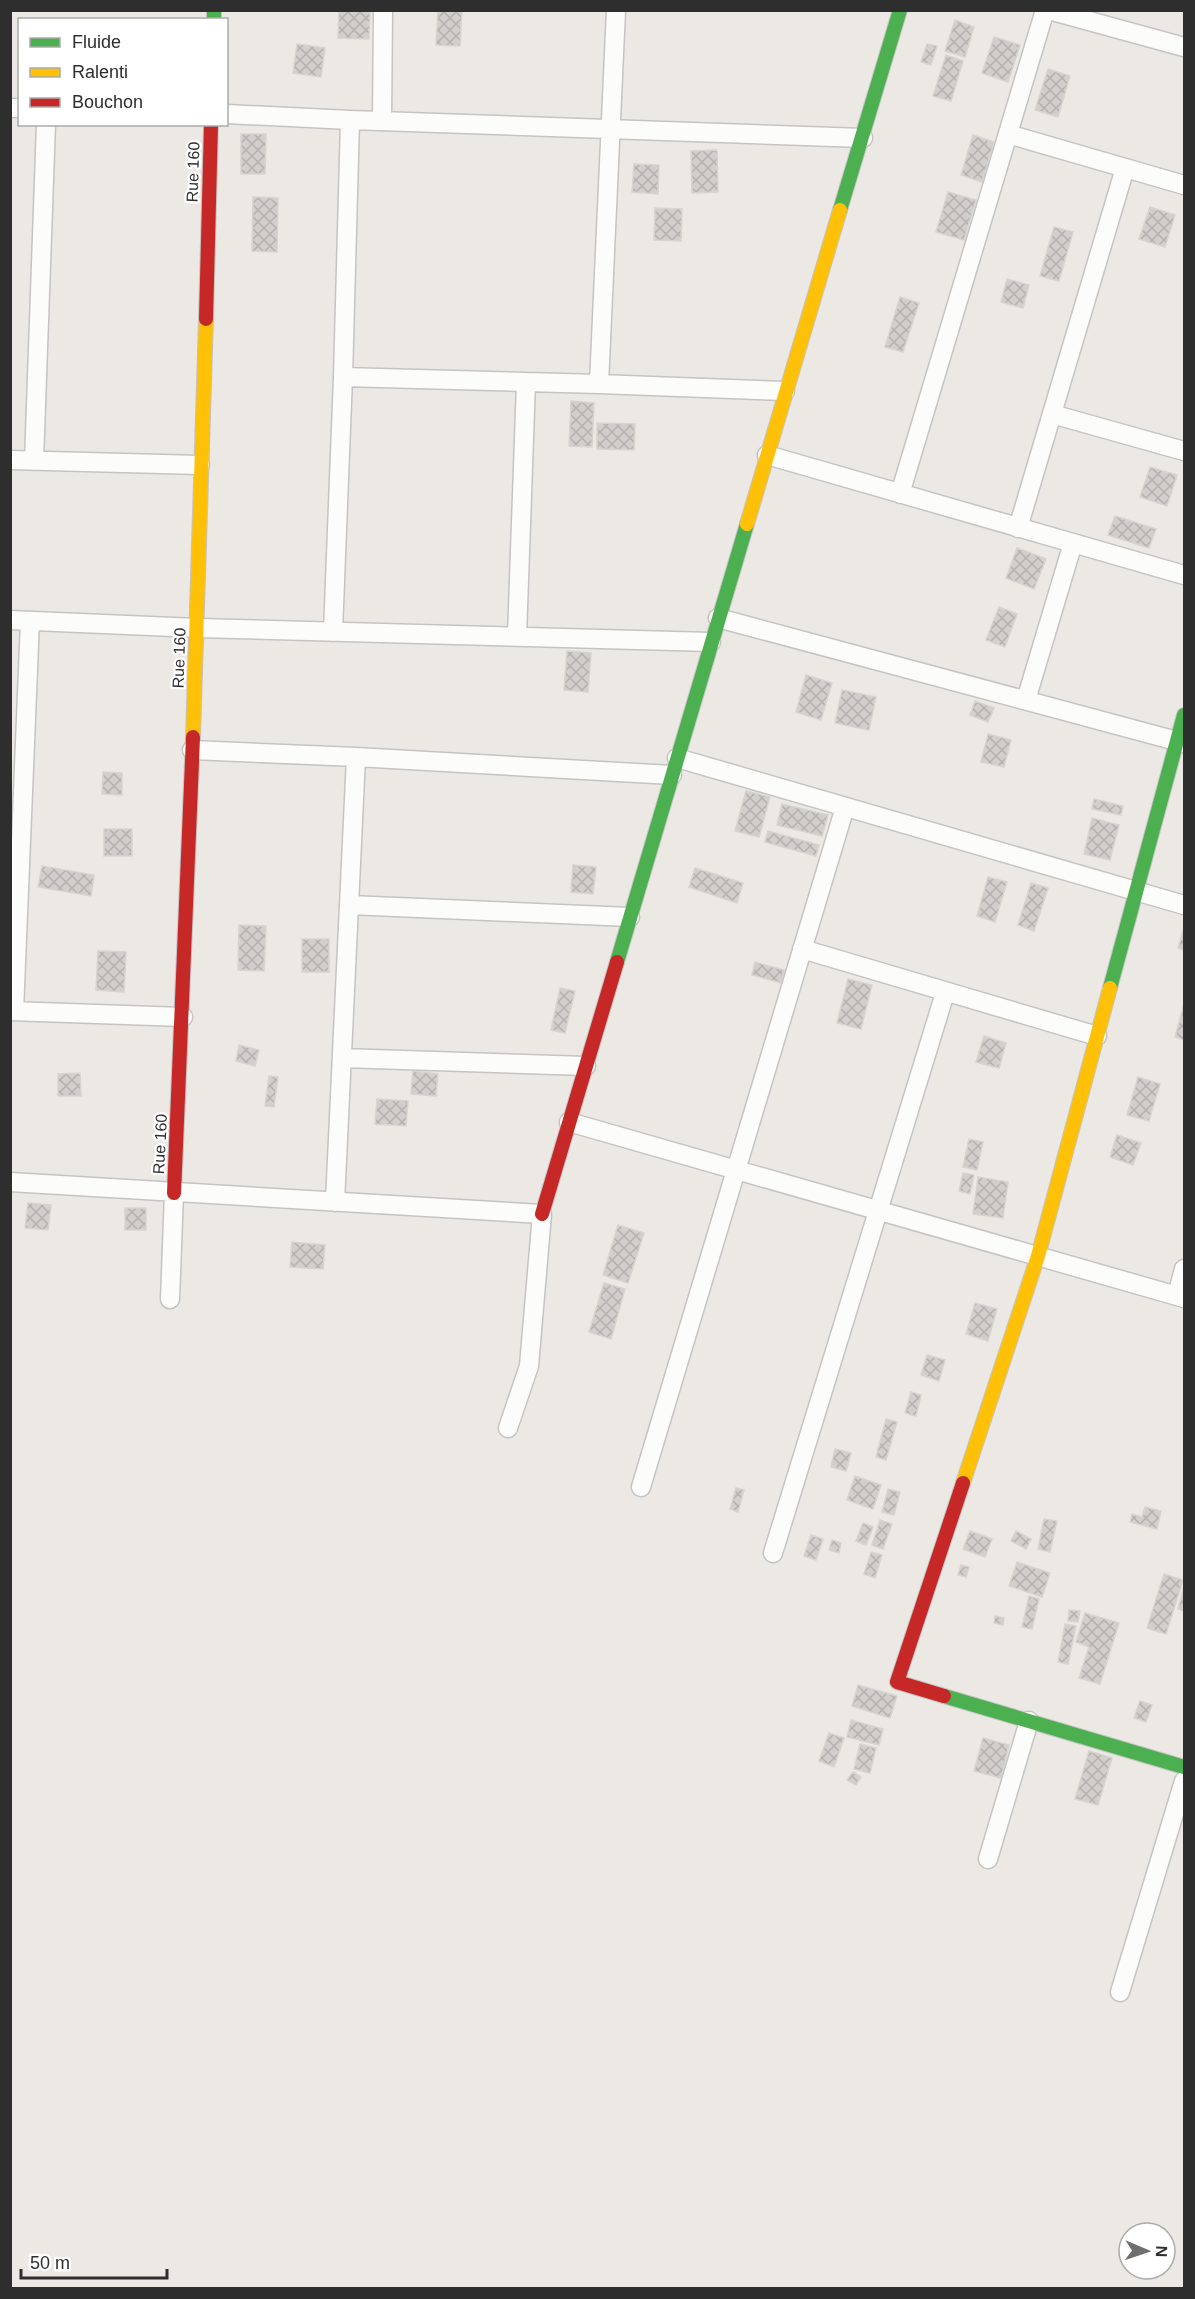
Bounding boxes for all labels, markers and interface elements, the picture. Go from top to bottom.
legend [18,18,228,126]
text: Fluide [72,32,121,52]
text: Ralenti [72,62,128,82]
text: Bouchon [72,92,143,112]
street label: Rue 160 [183,141,203,203]
street label: Rue 160 [169,627,189,689]
street label: Rue 160 [150,1113,170,1175]
north arrow [1117,2221,1177,2281]
scale bar [21,2242,166,2280]
text: N [1153,2245,1170,2258]
text: 50 m [30,2253,70,2273]

